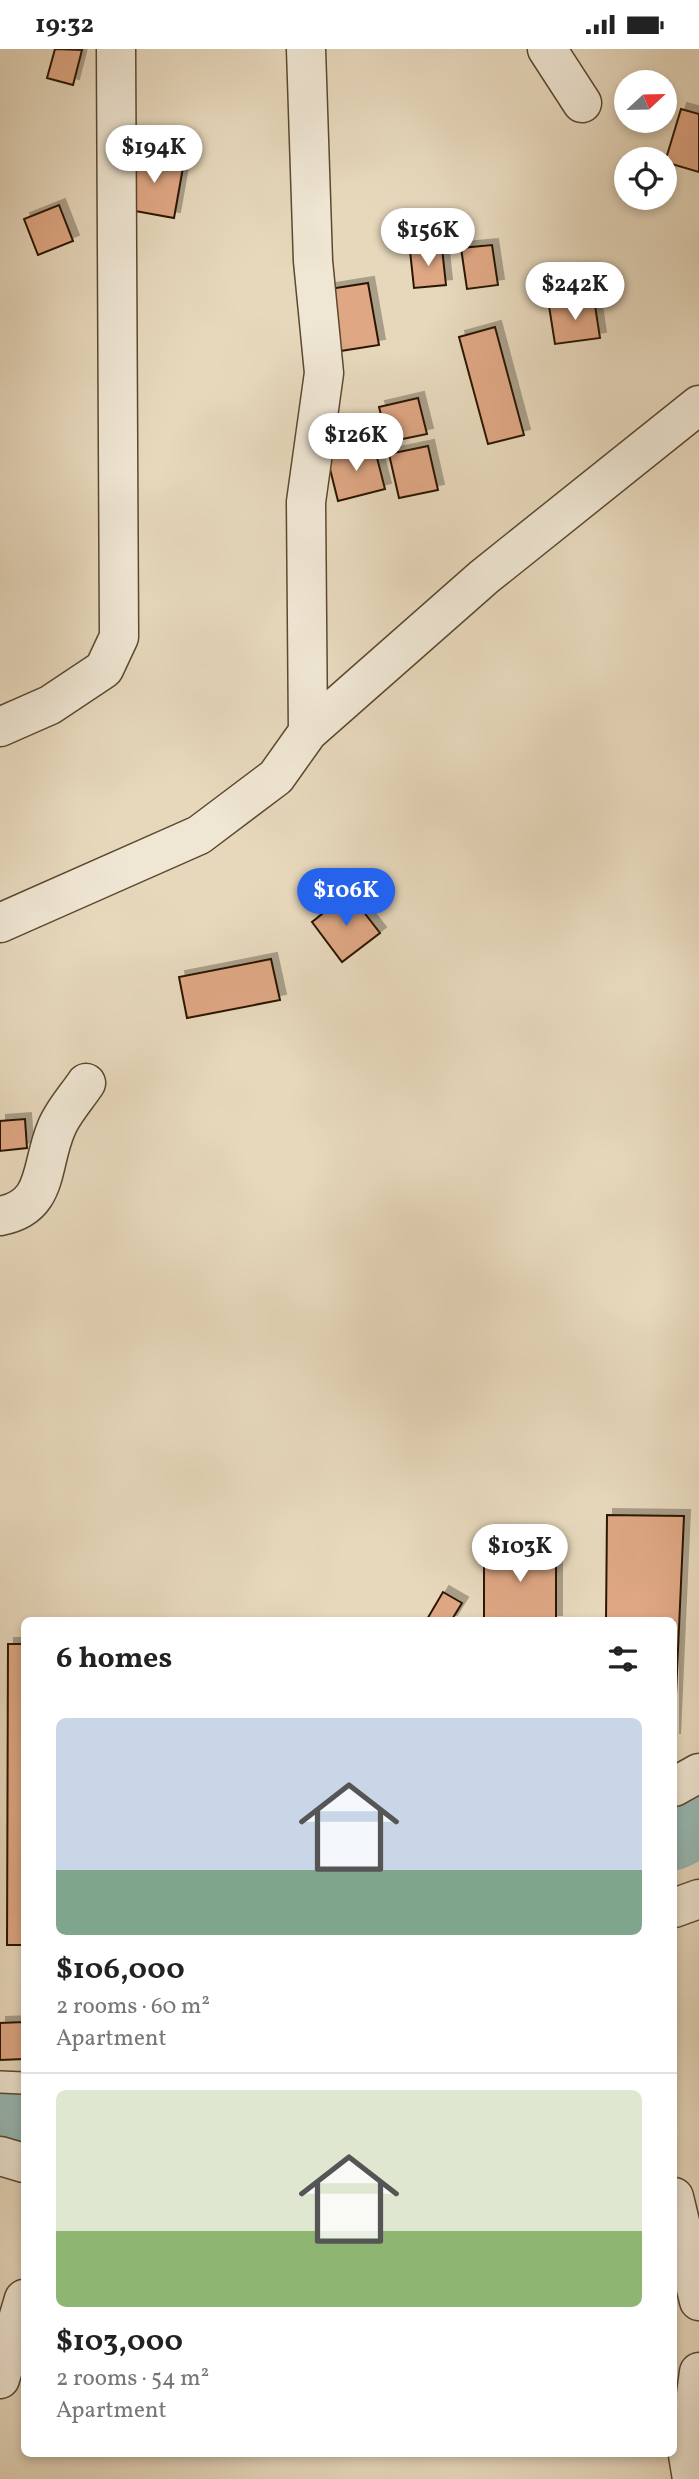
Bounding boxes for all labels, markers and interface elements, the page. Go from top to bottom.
text: 19:32 [35,7,94,43]
north arrow [614,70,677,133]
map controls [614,70,677,210]
pin: $194K [105,125,203,185]
text: $194K [122,132,186,164]
button: locate [614,147,677,210]
pin: $156K [379,209,477,268]
text: $156K [397,215,459,247]
pin: $242K [526,263,624,322]
text: $242K [541,269,609,301]
pin: $126K [307,413,405,473]
text: $126K [324,420,388,452]
pin: $106K [297,869,395,928]
text: $106K [313,875,379,907]
pin: $103K [471,1525,569,1584]
text: $103K [488,1531,552,1563]
text: 6 homes [56,1638,172,1680]
icon: filters [604,1640,642,1678]
icon: home [286,1764,412,1890]
text: $106,000 [56,1949,185,1991]
text: 2 rooms · 60 m² [56,1991,210,2023]
text: Apartment [56,2023,167,2055]
icon: home [286,2136,412,2262]
text: $103,000 [56,2321,183,2363]
text: 2 rooms · 54 m² [56,2363,209,2395]
text: Apartment [56,2395,167,2427]

